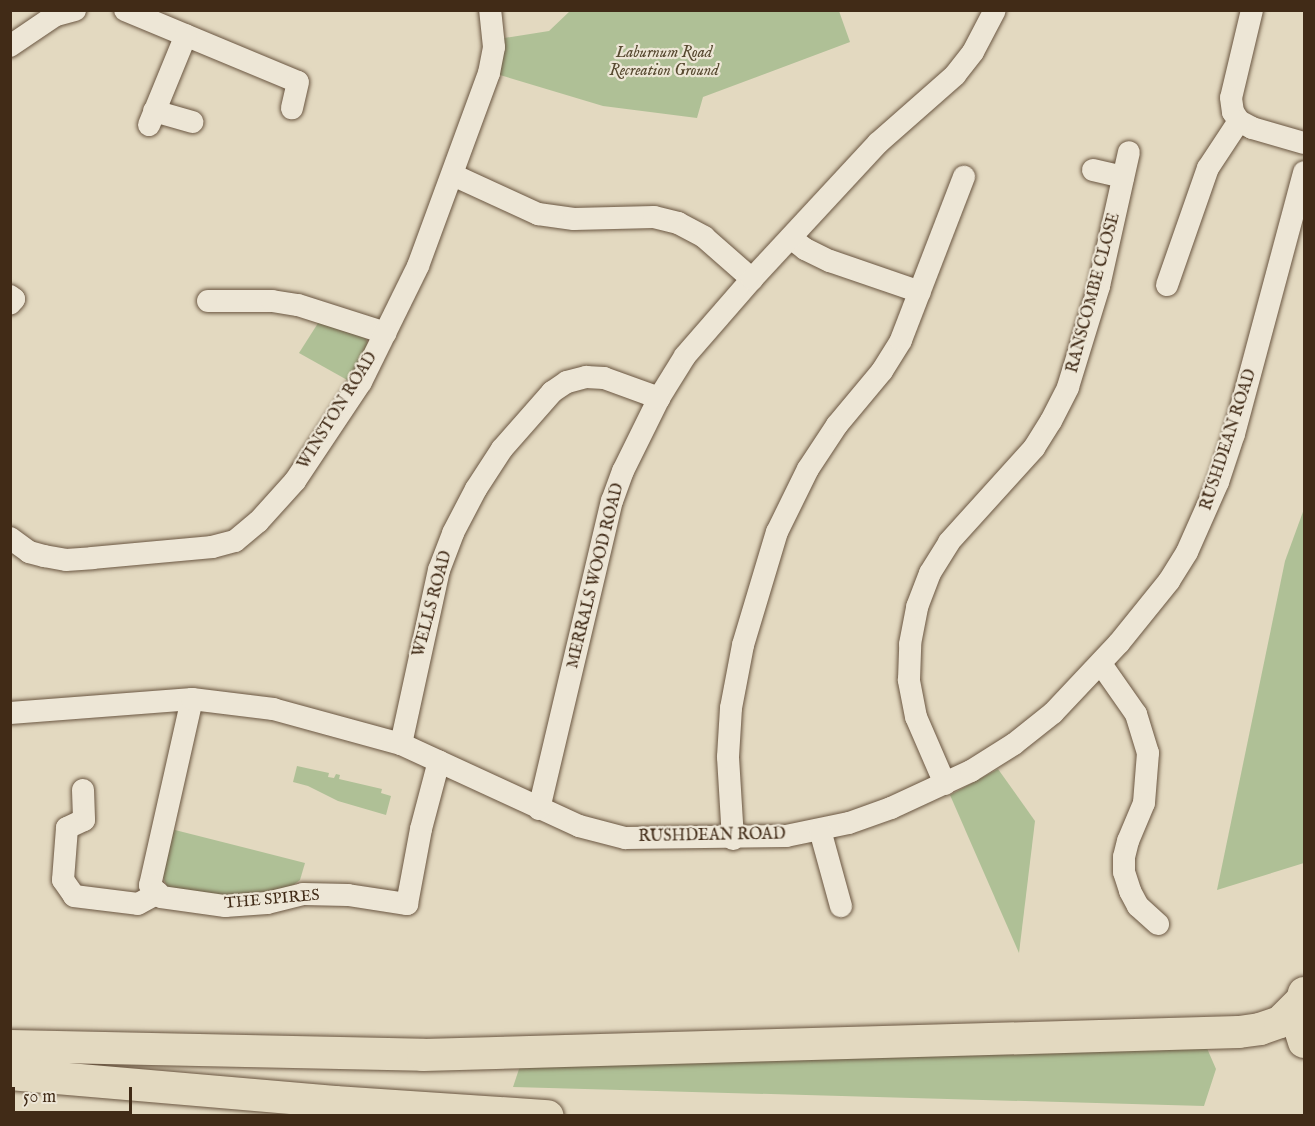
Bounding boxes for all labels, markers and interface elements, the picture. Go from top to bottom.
park label: Laburnum Road Recreation Ground [609,43,719,81]
street label: RANSCOMBE CLOSE [1063,211,1125,375]
street label: WINSTON ROAD [294,349,382,473]
street label: RUSHDEAN ROAD [1197,367,1261,513]
street label: MERRALS WOOD ROAD [564,481,628,671]
street label: WELLS ROAD [410,549,456,659]
street label: RUSHDEAN ROAD [638,825,786,847]
street label: THE SPIRES [224,886,320,914]
scale bar [15,1075,135,1113]
text: 50 m [23,1086,56,1109]

